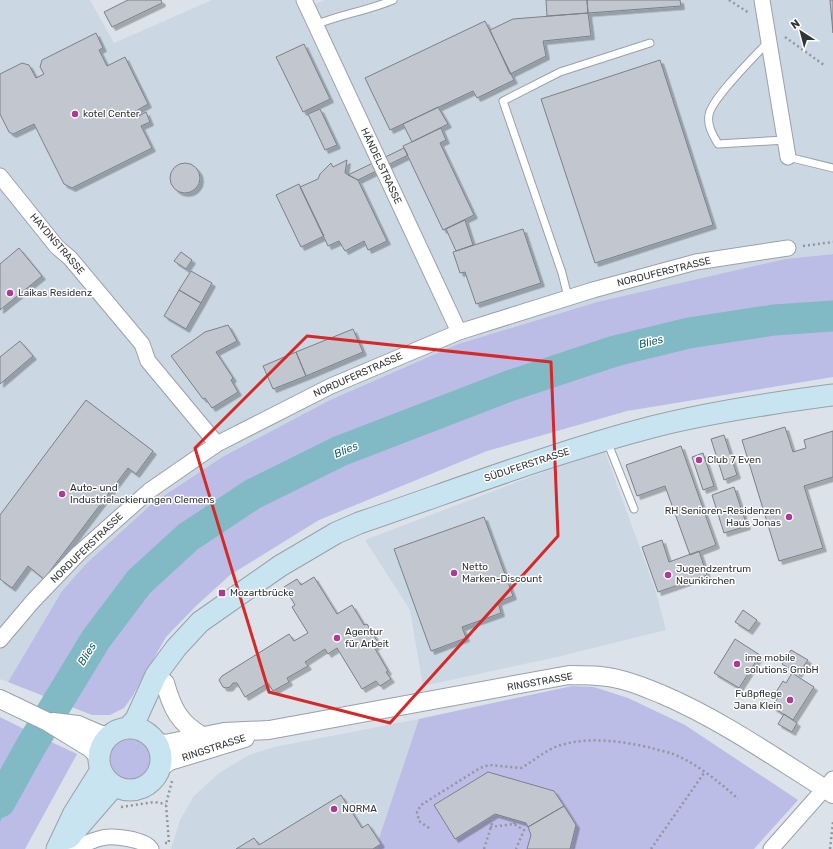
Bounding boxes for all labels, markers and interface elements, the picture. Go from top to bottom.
north arrow [781,12,821,52]
text: N [788,17,803,32]
place label: kotel Center [83,108,140,120]
marker: kotel Center [70,109,80,119]
street label: HÄNDELSTRASSE [358,126,404,206]
street label: HAYDNSTRASSE [27,211,87,277]
street label: NORDUFERSTRASSE [616,255,712,289]
place label: Laikas Residenz [18,287,92,299]
marker: Laikas Residenz [5,288,15,298]
water label: Blies [638,333,665,351]
street label: NORDUFERSTRASSE [312,350,404,400]
water label: Blies [332,439,360,461]
street label: SÜDUFERSTRASSE [483,446,571,484]
place label: Club 7 Even [707,454,761,466]
marker: Club 7 Even [694,455,704,465]
place label: Auto- und Industrielackierungen Clemens [70,482,215,506]
marker: Auto- und Industrielackierungen Clemens [57,489,67,499]
place label: RH Senioren-Residenzen Haus Jonas [665,505,781,529]
street label: NORDUFERSTRASSE [48,510,126,586]
marker: RH Senioren-Residenzen Haus Jonas [784,512,794,522]
place label: Netto Marken-Discount [462,561,542,585]
place label: Jugendzentrum Neunkirchen [676,563,751,587]
marker: Netto Marken-Discount [449,568,459,578]
marker: Jugendzentrum Neunkirchen [663,570,673,580]
place label: Mozartbrücke [230,587,294,599]
marker: Mozartbrücke [217,588,227,598]
place label: Agentur für Arbeit [345,626,389,650]
marker: Agentur für Arbeit [332,633,342,643]
water label: Blies [75,640,99,668]
place label: ime mobile solutions GmbH [745,652,819,676]
marker: ime mobile solutions GmbH [732,659,742,669]
street label: RINGSTRASSE [506,670,574,694]
place label: Fußpflege Jana Klein [734,688,782,712]
marker: Fußpflege Jana Klein [785,695,795,705]
street label: RINGSTRASSE [180,732,248,764]
place label: NORMA [342,803,377,815]
marker: NORMA [329,804,339,814]

